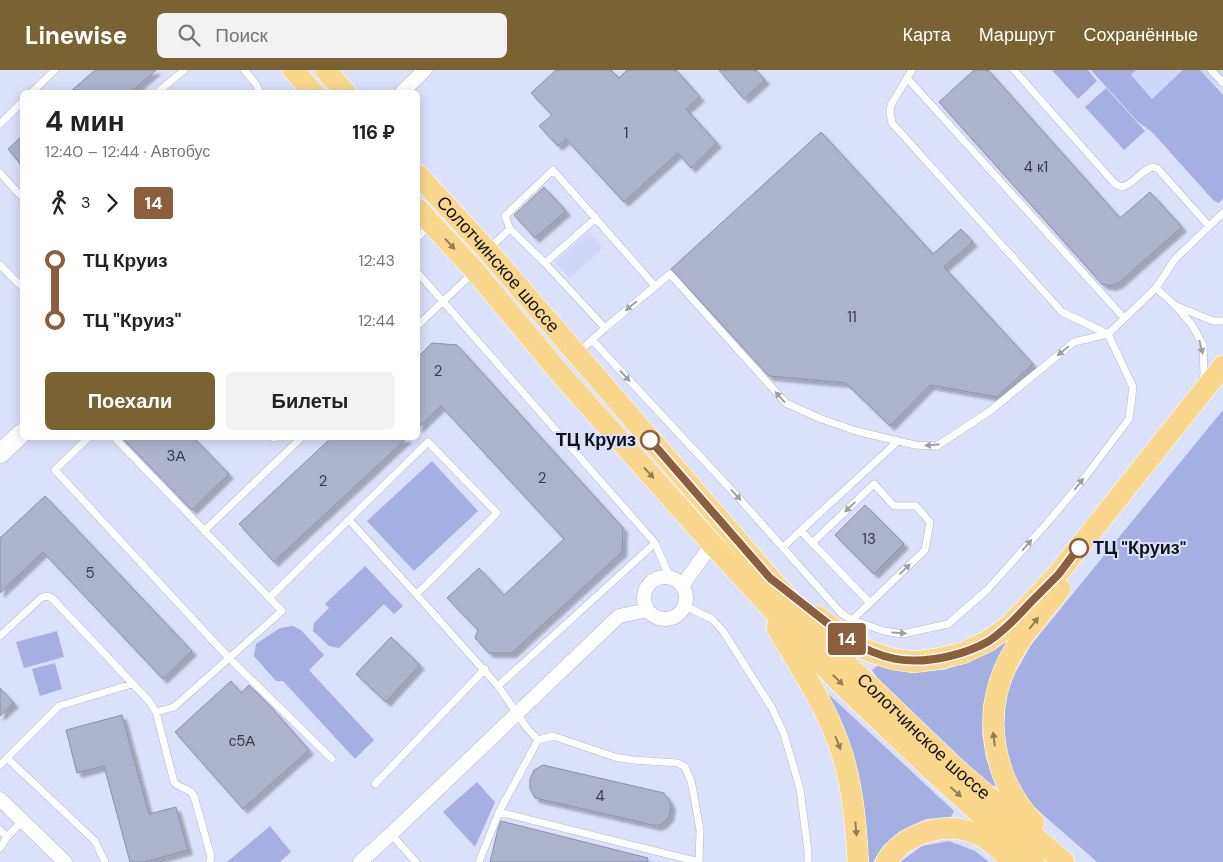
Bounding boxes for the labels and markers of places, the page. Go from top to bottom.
place label: ТЦ Круиз [556,428,636,452]
marker: ТЦ Круиз [640,430,660,450]
place label: ТЦ "Круиз" [1093,536,1186,560]
marker: ТЦ "Круиз" [1069,538,1089,558]

